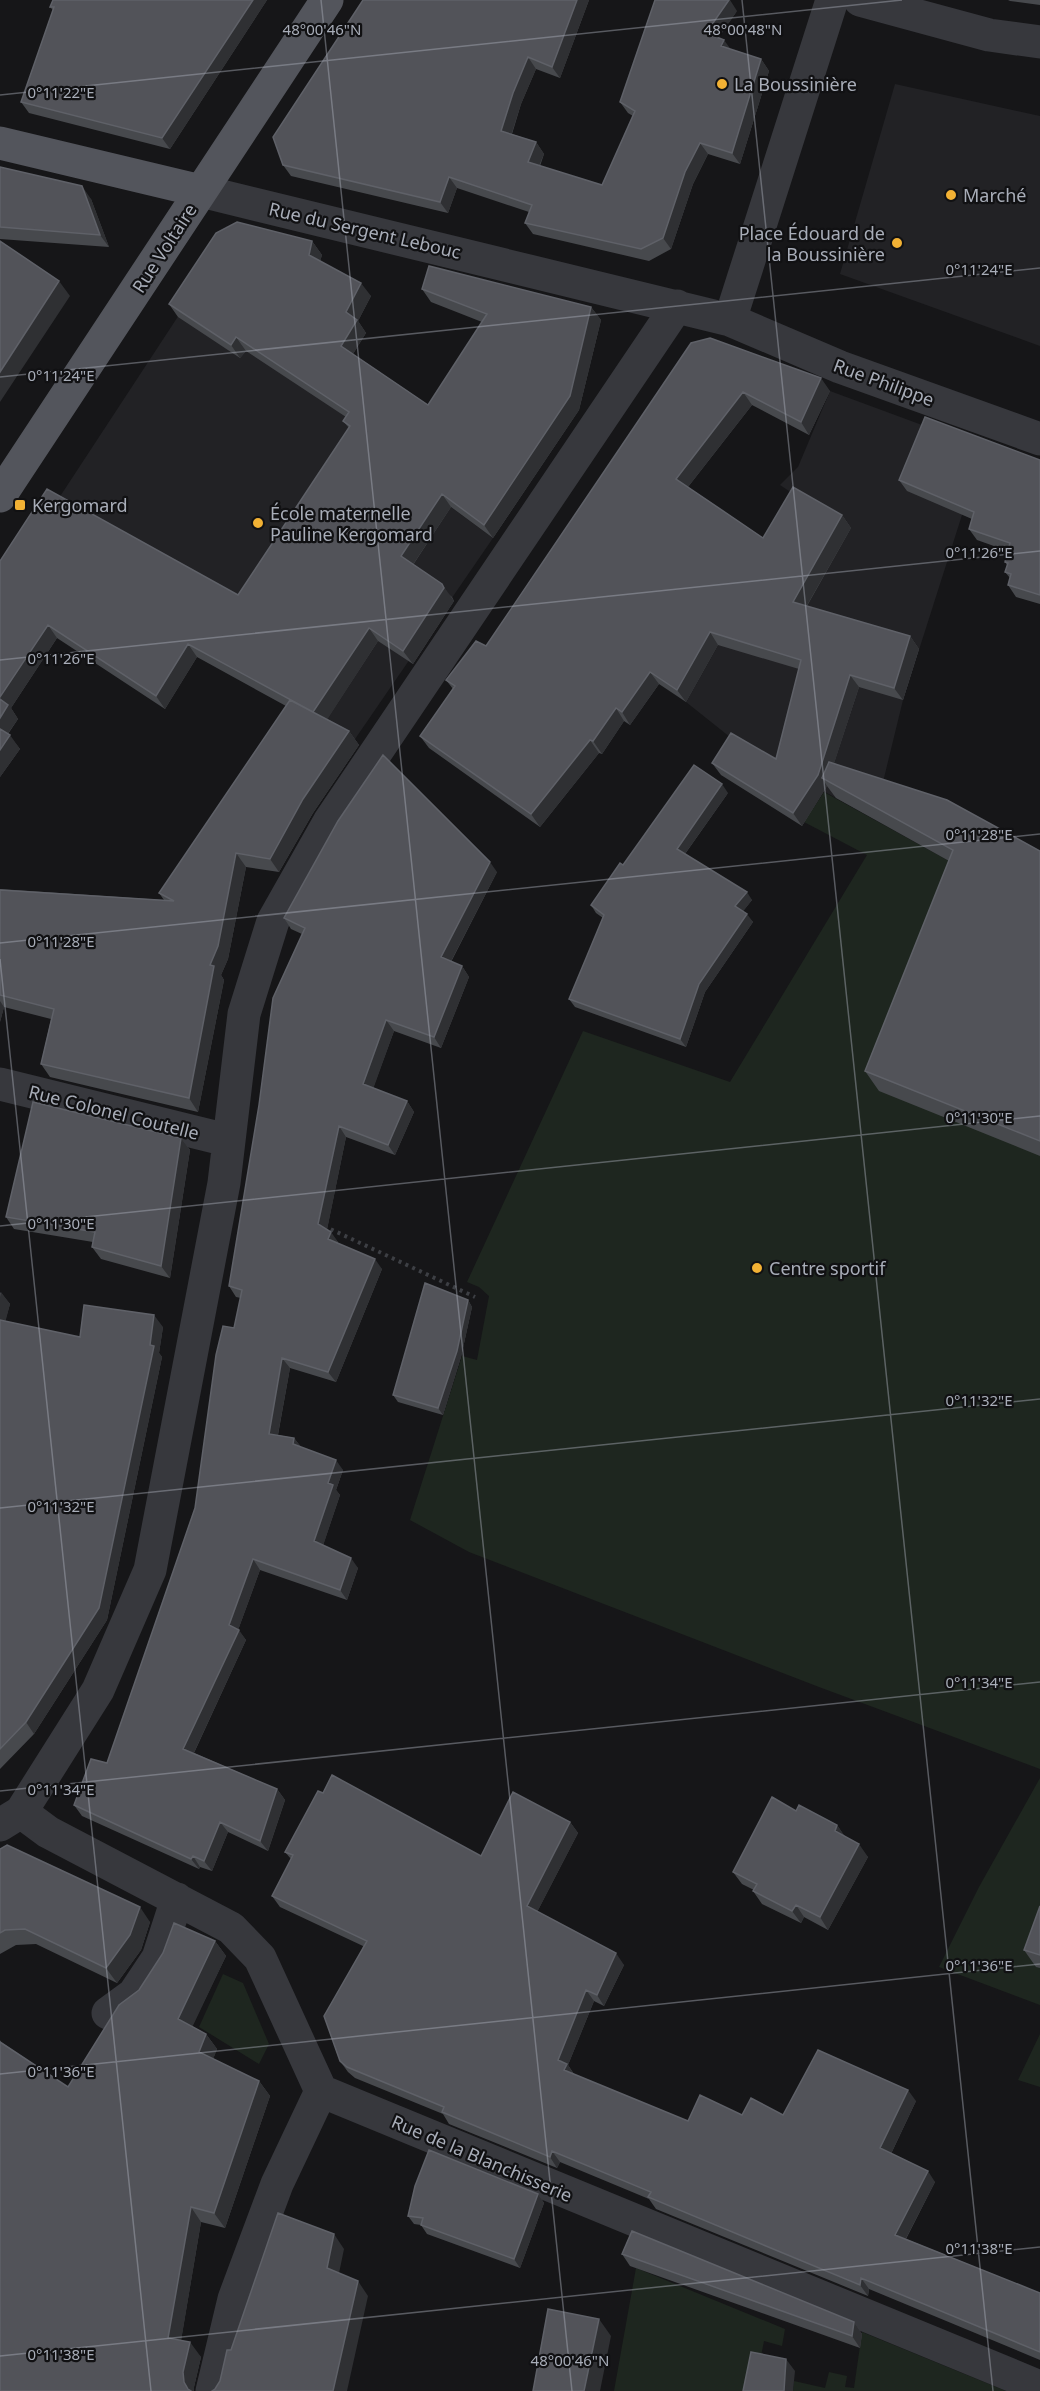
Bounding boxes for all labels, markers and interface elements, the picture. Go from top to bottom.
text: 48°00'46"N [283,19,361,39]
text: 48°00'48"N [704,19,782,39]
place label: La Boussinière [734,72,857,96]
marker: La Boussinière [715,77,729,91]
text: 0°11'22"E [27,82,95,102]
place label: Marché [963,183,1026,207]
marker: Marché [944,188,958,202]
street label: Rue du Sergent Lebouc [267,196,464,264]
street label: Rue Voltaire [126,199,202,297]
place label: Place Édouard de la Boussinière [739,221,885,266]
marker: Place Édouard de la Boussinière [890,236,904,250]
text: 0°11'24"E [945,259,1013,279]
street label: Rue Philippe [830,353,938,411]
text: 0°11'24"E [27,365,95,385]
place label: Kergomard [32,493,128,517]
marker: Kergomard [13,498,27,512]
place label: École maternelle Pauline Kergomard [270,501,433,546]
marker: École maternelle Pauline Kergomard [251,516,265,530]
text: 0°11'26"E [945,542,1013,562]
text: 0°11'26"E [27,648,95,668]
text: 0°11'28"E [945,824,1013,844]
text: 0°11'28"E [27,931,95,951]
street label: Rue Colonel Coutelle [26,1079,202,1145]
text: 0°11'30"E [945,1107,1013,1127]
text: 0°11'30"E [27,1213,95,1233]
place label: Centre sportif [769,1256,886,1280]
marker: Centre sportif [750,1261,764,1275]
text: 0°11'32"E [945,1390,1013,1410]
text: 0°11'32"E [27,1496,95,1516]
text: 0°11'34"E [945,1672,1013,1692]
text: 0°11'34"E [27,1779,95,1799]
text: 0°11'36"E [945,1955,1013,1975]
text: 0°11'36"E [27,2061,95,2081]
street label: Rue de la Blanchisserie [388,2109,576,2207]
text: 0°11'38"E [945,2238,1013,2258]
text: 0°11'38"E [27,2344,95,2364]
text: 48°00'46"N [531,2350,609,2370]

